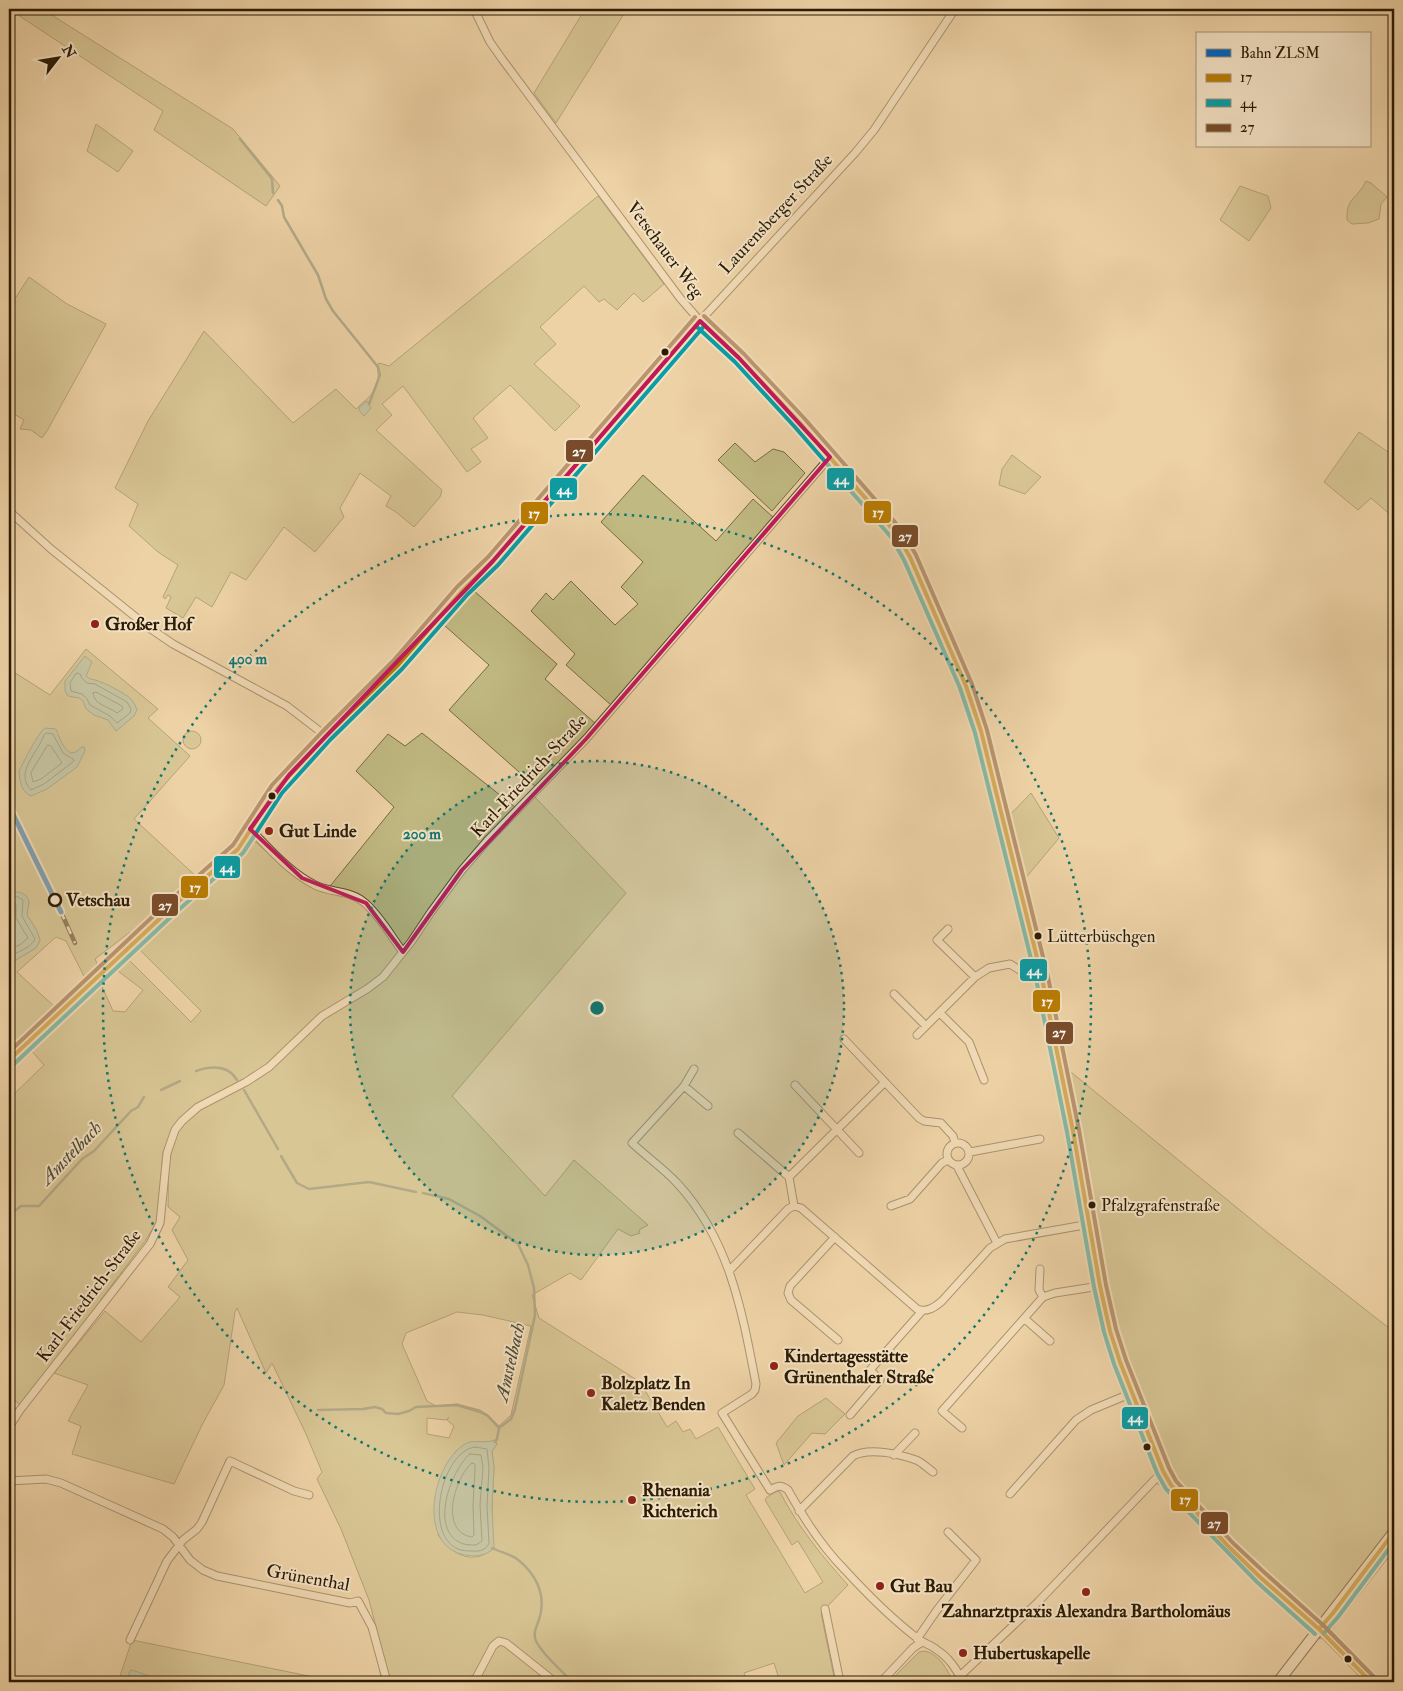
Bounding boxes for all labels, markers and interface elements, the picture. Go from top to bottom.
north arrow [32,32,82,82]
legend [1196,32,1370,148]
text: N [58,41,79,62]
text: Bahn ZLSM [1240,44,1320,63]
text: 17 [1240,68,1252,87]
text: 44 [1240,94,1257,113]
text: 27 [1240,118,1255,137]
street label: Laurensberger Straße [714,149,838,279]
street label: Vetschauer Weg [621,197,710,304]
unlabelled marker [660,347,670,357]
line badge: 27 [565,439,594,463]
text: 27 [572,443,586,460]
line badge: 44 [826,467,855,491]
text: 44 [832,471,850,488]
line badge: 44 [549,477,578,501]
text: 44 [555,481,573,498]
line badge: 17 [863,500,892,524]
line badge: 17 [520,501,549,525]
text: 17 [872,504,884,521]
text: 17 [528,505,540,522]
line badge: 27 [891,524,919,548]
text: 27 [898,528,912,545]
place label: Großer Hof [105,613,195,636]
marker: Großer Hof [89,618,101,630]
text: 400 m [228,650,267,669]
street label: Karl-Friedrich-Straße [466,709,592,842]
unlabelled marker [267,791,277,801]
place label: Gut Linde [279,820,357,843]
marker: Gut Linde [263,825,275,837]
text: 200 m [403,825,441,844]
line badge: 44 [213,855,241,879]
text: 44 [218,859,236,876]
line badge: 17 [180,875,209,899]
text: 17 [189,879,201,896]
place label: Vetschau [65,889,131,912]
marker: Vetschau [48,893,62,907]
line badge: 27 [151,893,179,917]
text: 27 [158,897,172,914]
place label: Lütterbüschgen [1047,926,1156,947]
marker: Lütterbüschgen [1033,931,1043,941]
line badge: 44 [1019,958,1048,982]
text: 44 [1025,962,1043,979]
line badge: 17 [1032,989,1061,1013]
text: 17 [1041,993,1053,1010]
centre of rings [588,999,606,1017]
line badge: 27 [1045,1021,1074,1045]
text: 27 [1052,1024,1066,1041]
water label: Amstelbach [33,1116,107,1191]
place label: Pfalzgrafenstraße [1101,1195,1220,1216]
marker: Pfalzgrafenstraße [1087,1200,1097,1210]
street label: Karl-Friedrich-Straße [32,1225,147,1367]
water label: Amstelbach [489,1320,531,1405]
place label: Kindertagesstätte Grünenthaler Straße [784,1345,934,1389]
marker: Kindertagesstätte Grünenthaler Straße [768,1360,780,1372]
place label: Bolzplatz In Kaletz Benden [601,1372,706,1416]
marker: Bolzplatz In Kaletz Benden [585,1387,597,1399]
line badge: 44 [1121,1406,1149,1430]
text: 44 [1126,1409,1144,1426]
unlabelled marker [1142,1442,1152,1452]
place label: Rhenania Richterich [642,1479,718,1523]
line badge: 17 [1170,1488,1199,1512]
text: 17 [1179,1491,1191,1508]
marker: Rhenania Richterich [626,1494,638,1506]
line badge: 27 [1200,1511,1229,1535]
text: 27 [1207,1515,1221,1532]
street label: Grünenthal [264,1559,352,1597]
place label: Gut Bau [890,1575,953,1598]
marker: Gut Bau [874,1580,886,1592]
marker: Zahnarztpraxis Alexandra Bartholomäus [1080,1586,1092,1598]
place label: Zahnarztpraxis Alexandra Bartholomäus [942,1600,1230,1623]
place label: Hubertuskapelle [973,1642,1091,1665]
marker: Hubertuskapelle [957,1647,969,1659]
unlabelled marker [1343,1654,1353,1664]

